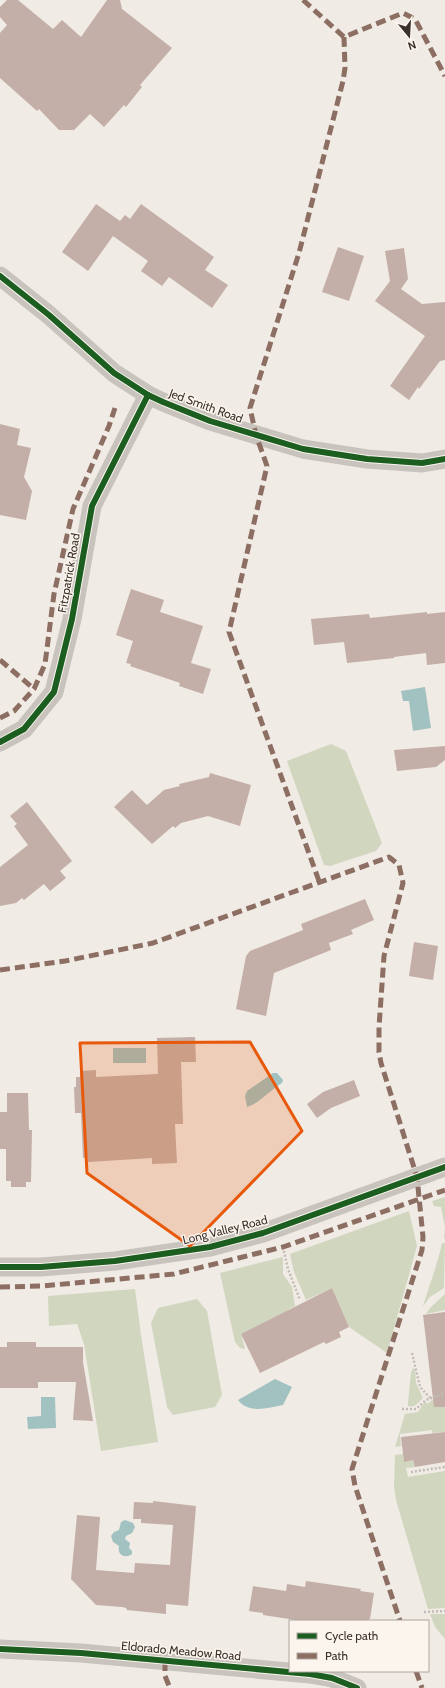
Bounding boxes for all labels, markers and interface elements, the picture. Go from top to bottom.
north arrow [389,16,429,56]
text: N [406,38,418,53]
street label: Jed Smith Road [166,385,245,426]
street label: Fitzpatrick Road [54,532,83,614]
street label: Long Valley Road [181,1212,269,1247]
legend [289,1620,429,1672]
text: Cycle path [325,1628,378,1643]
street label: Eldorado Meadow Road [120,1638,242,1663]
text: Path [325,1648,348,1663]

